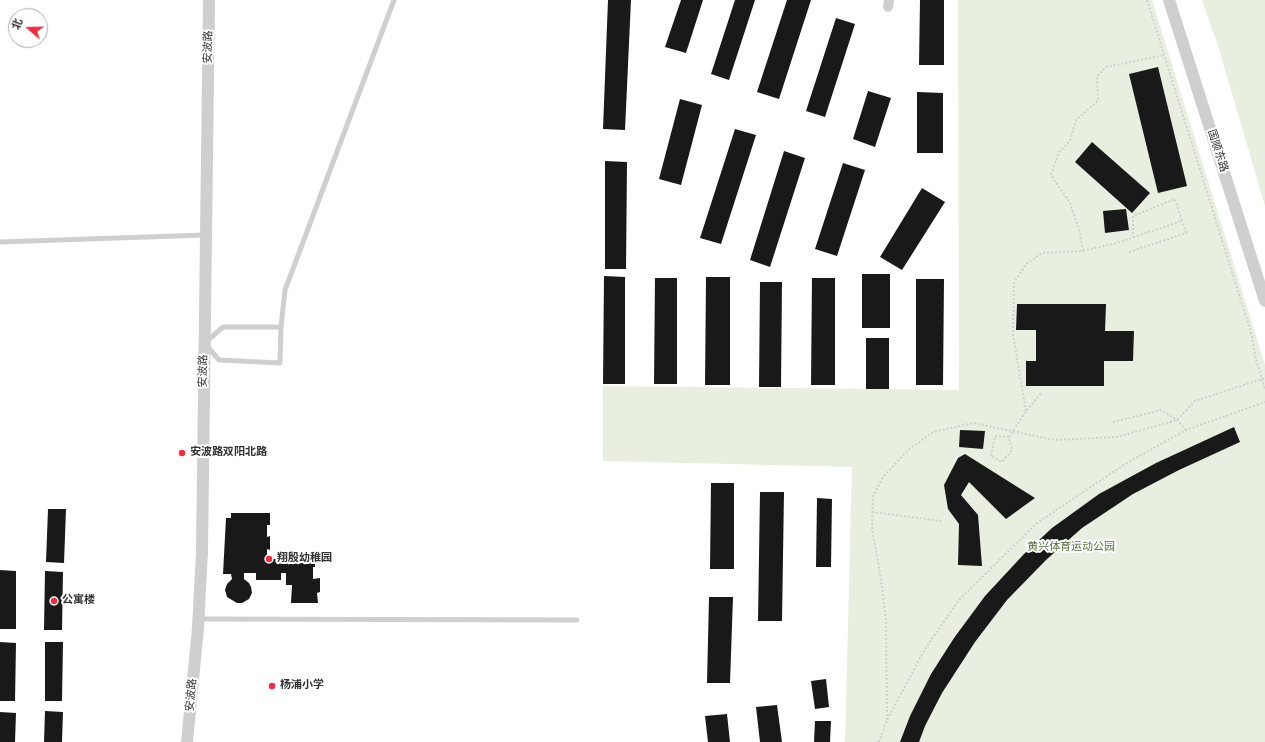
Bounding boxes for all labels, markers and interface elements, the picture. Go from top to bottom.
north arrow [8,8,48,48]
text: 北 [8,16,26,32]
street label: 安波路 [202,30,216,64]
street label: 国顺东路 [1204,128,1230,174]
street label: 安波路 [197,354,211,388]
place label: 安波路双阳北路 [190,446,267,460]
marker: 安波路双阳北路 [177,448,187,458]
park label: 黄兴体育运动公园 [1027,541,1115,555]
place label: 翔殷幼稚园 [277,552,332,566]
marker: 翔殷幼稚园 [264,554,274,564]
place label: 公寓楼 [62,594,95,608]
marker: 公寓楼 [49,596,59,606]
street label: 安波路 [184,678,200,712]
place label: 杨浦小学 [280,679,324,693]
marker: 杨浦小学 [267,681,277,691]

